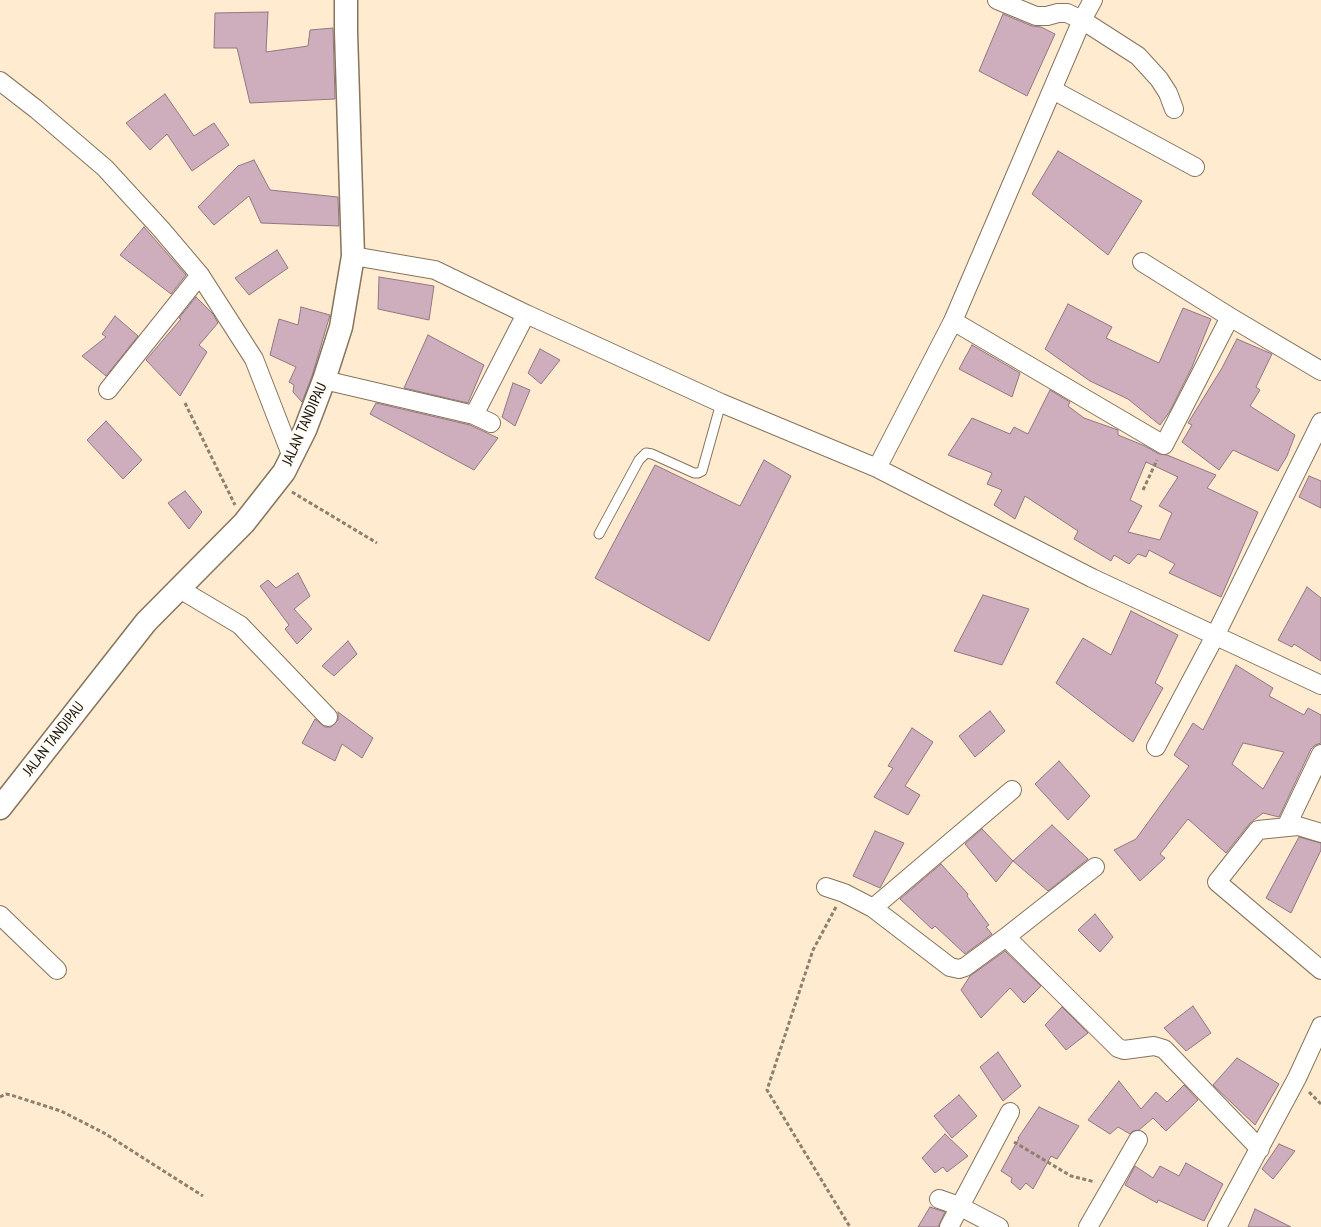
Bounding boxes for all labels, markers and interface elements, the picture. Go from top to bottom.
street label: JALAN TANDIPAU [279,380,331,468]
street label: JALAN TANDIPAU [20,699,88,779]

